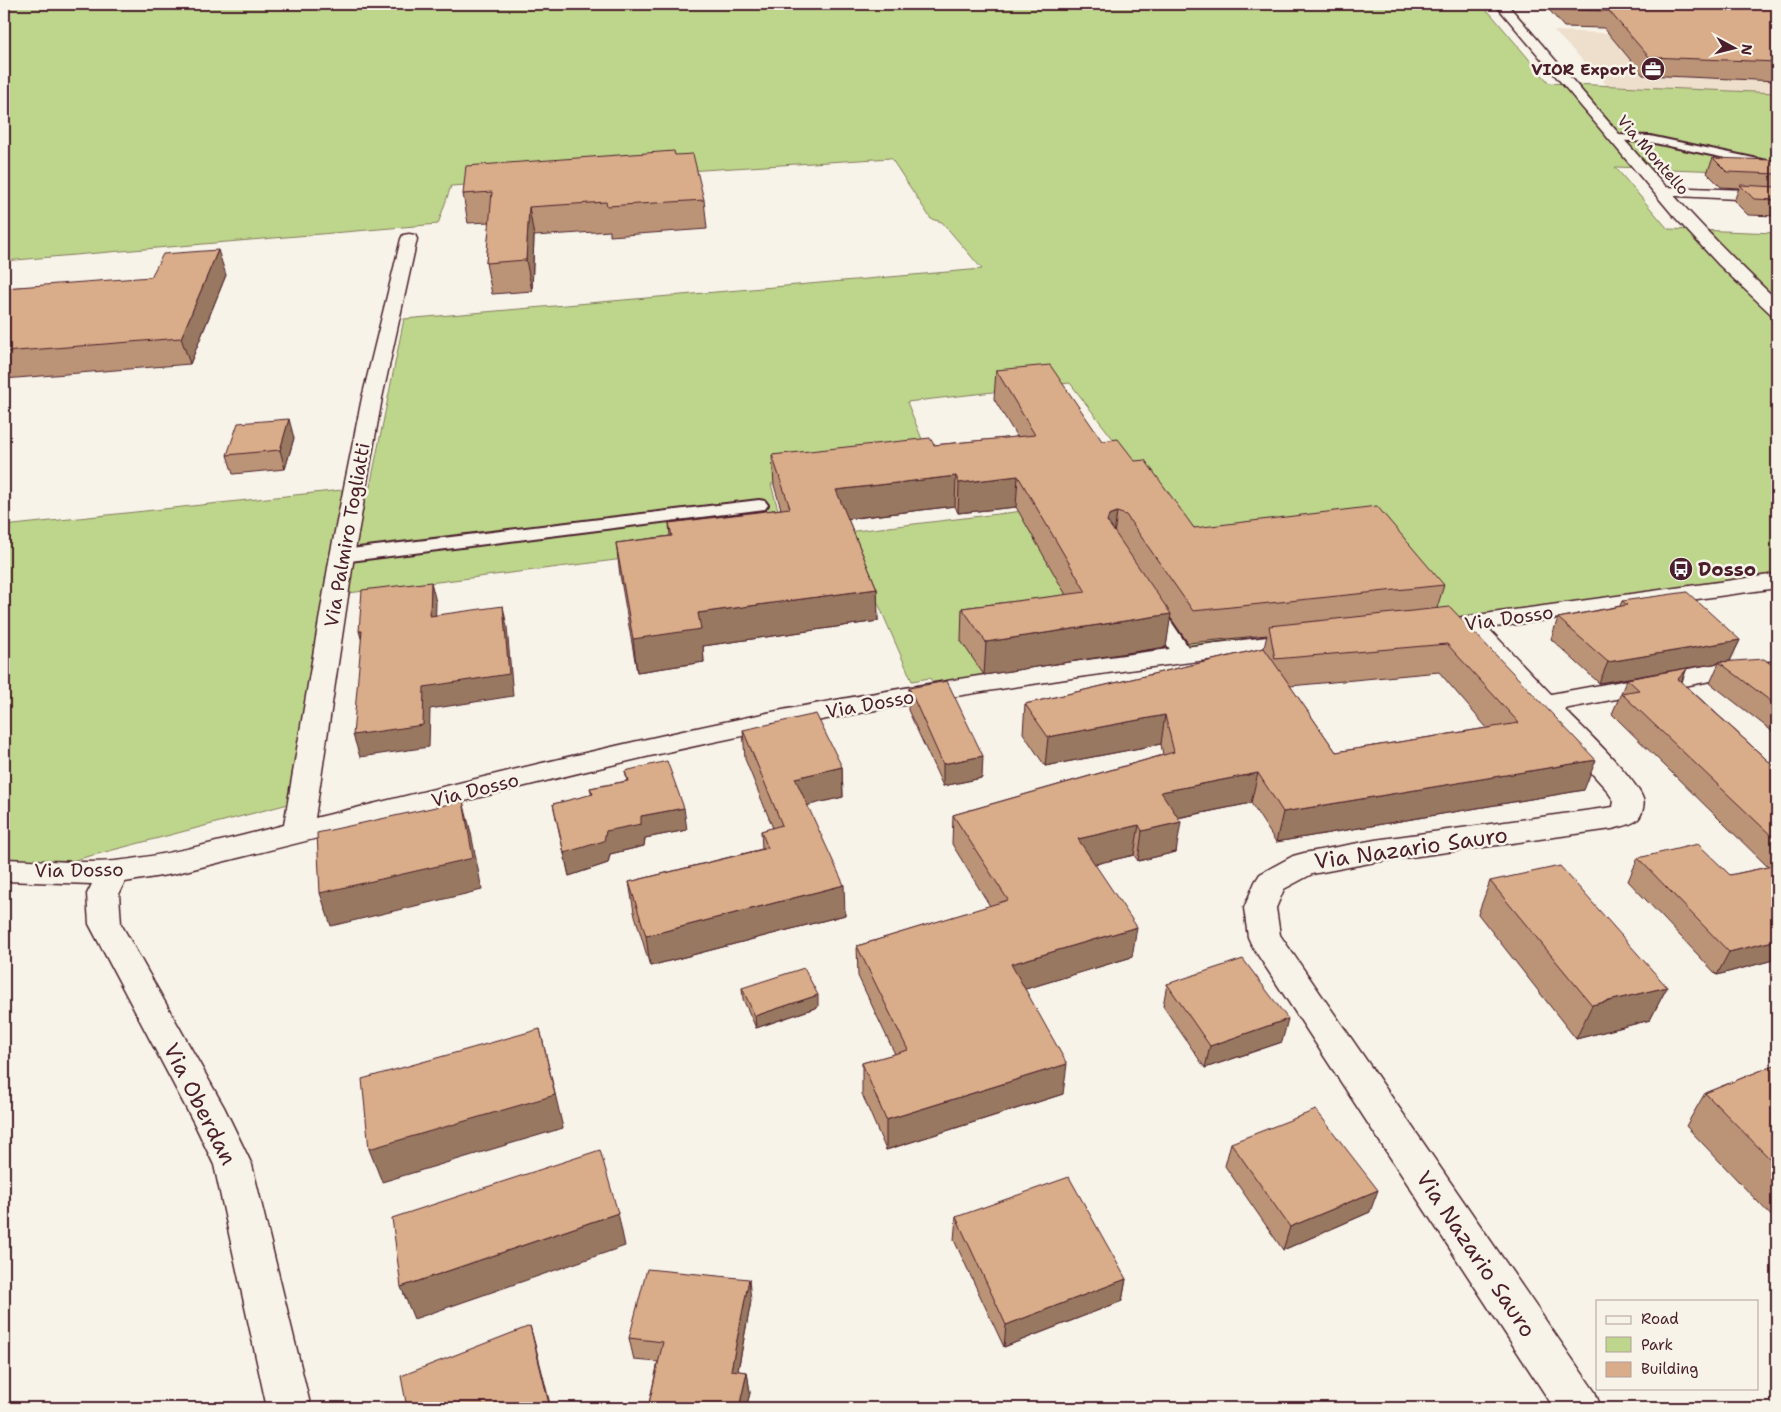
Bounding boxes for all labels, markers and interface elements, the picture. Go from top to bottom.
north arrow [1708,22,1758,72]
text: N [1737,43,1757,56]
office icon: VIOR Export [1640,56,1666,82]
place label: VIOR Export [1531,59,1636,80]
street label: Via Montello [1612,111,1694,199]
street label: Via Palmiro Togliatti [318,441,376,629]
bus stop icon: Dosso [1668,556,1694,582]
place label: Dosso [1698,557,1756,582]
street label: Via Dosso [1463,599,1555,637]
street label: Via Dosso [824,684,916,724]
street label: Via Dosso [429,767,521,813]
street label: Via Nazario Sauro [1313,820,1509,876]
street label: Via Dosso [34,857,124,883]
street label: Via Oberdan [157,1038,243,1170]
street label: Via Nazario Sauro [1410,1165,1542,1343]
legend [1596,1300,1758,1390]
text: Road [1641,1309,1679,1329]
text: Park [1641,1335,1673,1355]
text: Building [1641,1359,1698,1379]

